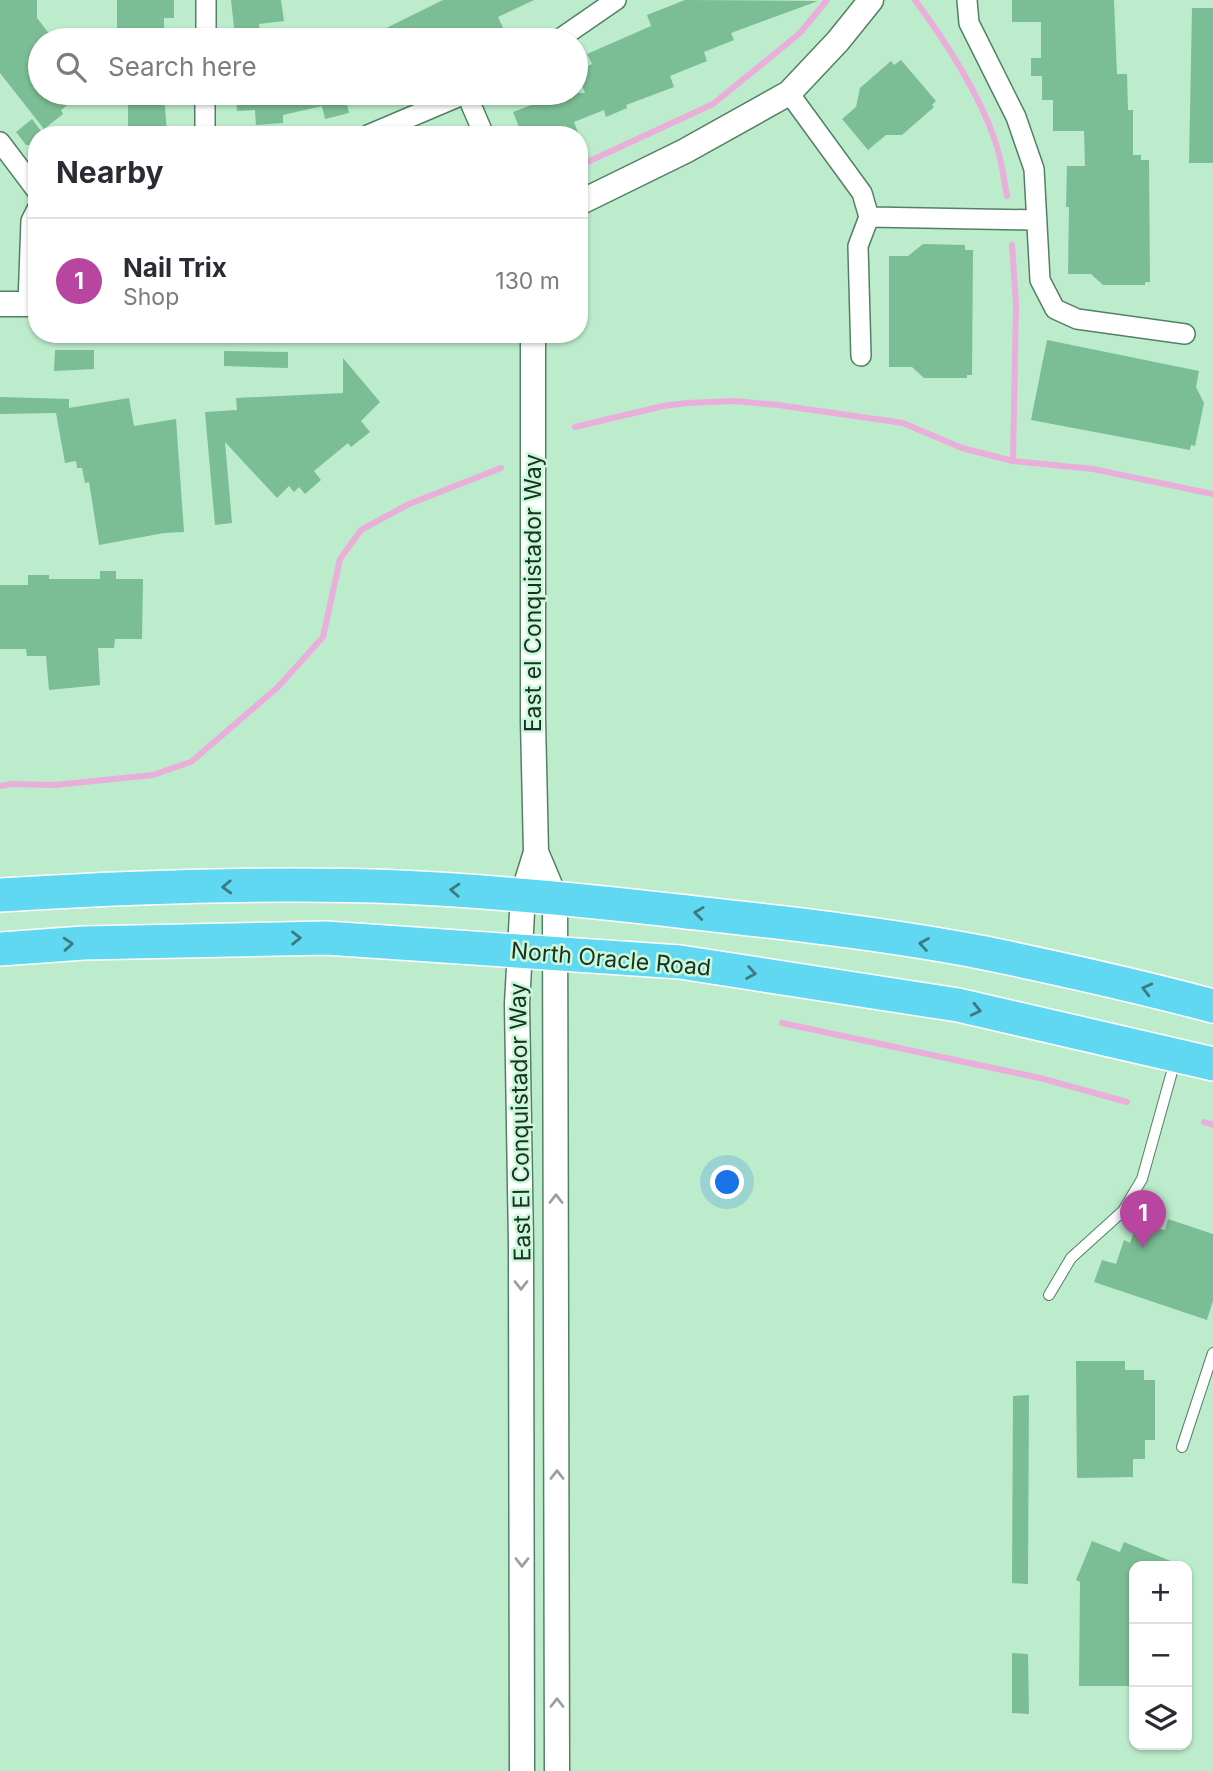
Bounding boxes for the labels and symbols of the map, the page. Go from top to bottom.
street label: East el Conquistador Way [519,454,547,732]
one-way arrow [222,879,232,895]
one-way arrow [449,883,460,898]
one-way arrow [693,906,704,921]
one-way arrow [291,930,301,946]
street label: North Oracle Road [510,936,712,982]
one-way arrow [63,937,74,952]
one-way arrow [918,937,930,952]
one-way arrow [745,965,757,980]
street label: East El Conquistador Way [504,982,536,1262]
one-way arrow [1141,983,1153,997]
one-way arrow [970,1001,982,1016]
your location [710,1165,744,1199]
pin: 1 [1120,1190,1166,1248]
one-way arrow [548,1193,564,1204]
one-way arrow [513,1280,529,1291]
one-way arrow [549,1470,565,1480]
one-way arrow [514,1557,530,1567]
one-way arrow [549,1697,565,1708]

